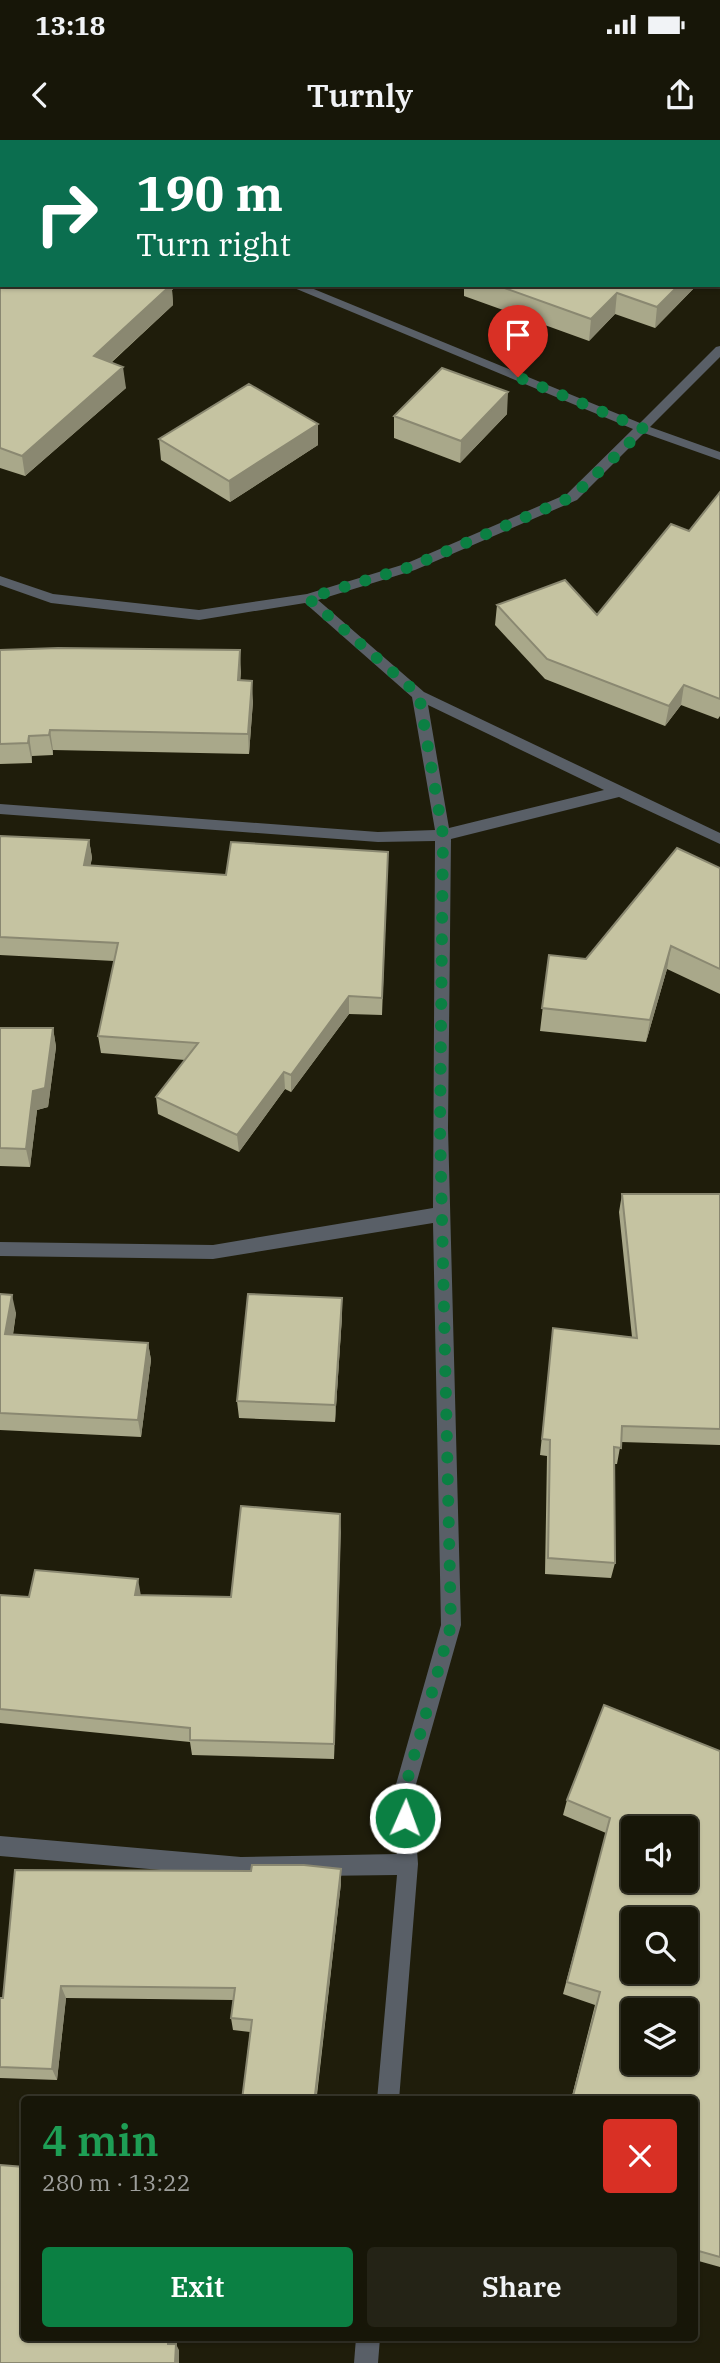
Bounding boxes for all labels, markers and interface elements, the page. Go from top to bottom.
text: 13:18 [35,8,105,42]
text: Turnly [307,74,413,116]
icon: back [21,76,59,114]
icon: share [661,76,699,114]
text: 190 m [136,161,283,224]
icon: right [21,168,112,259]
text: Turn right [136,223,291,265]
pin [488,305,548,377]
icon: arrive [499,316,537,354]
position arrow [368,1781,442,1855]
map controls [621,1816,698,2075]
button: sound [621,1816,698,1893]
button: search [621,1907,698,1984]
button: layers [621,1998,698,2075]
text: 4 min [42,2113,159,2168]
button: close [603,2119,677,2193]
text: 280 m · 13:22 [42,2167,191,2197]
button: Exit [42,2247,353,2327]
button: Share [367,2247,677,2327]

